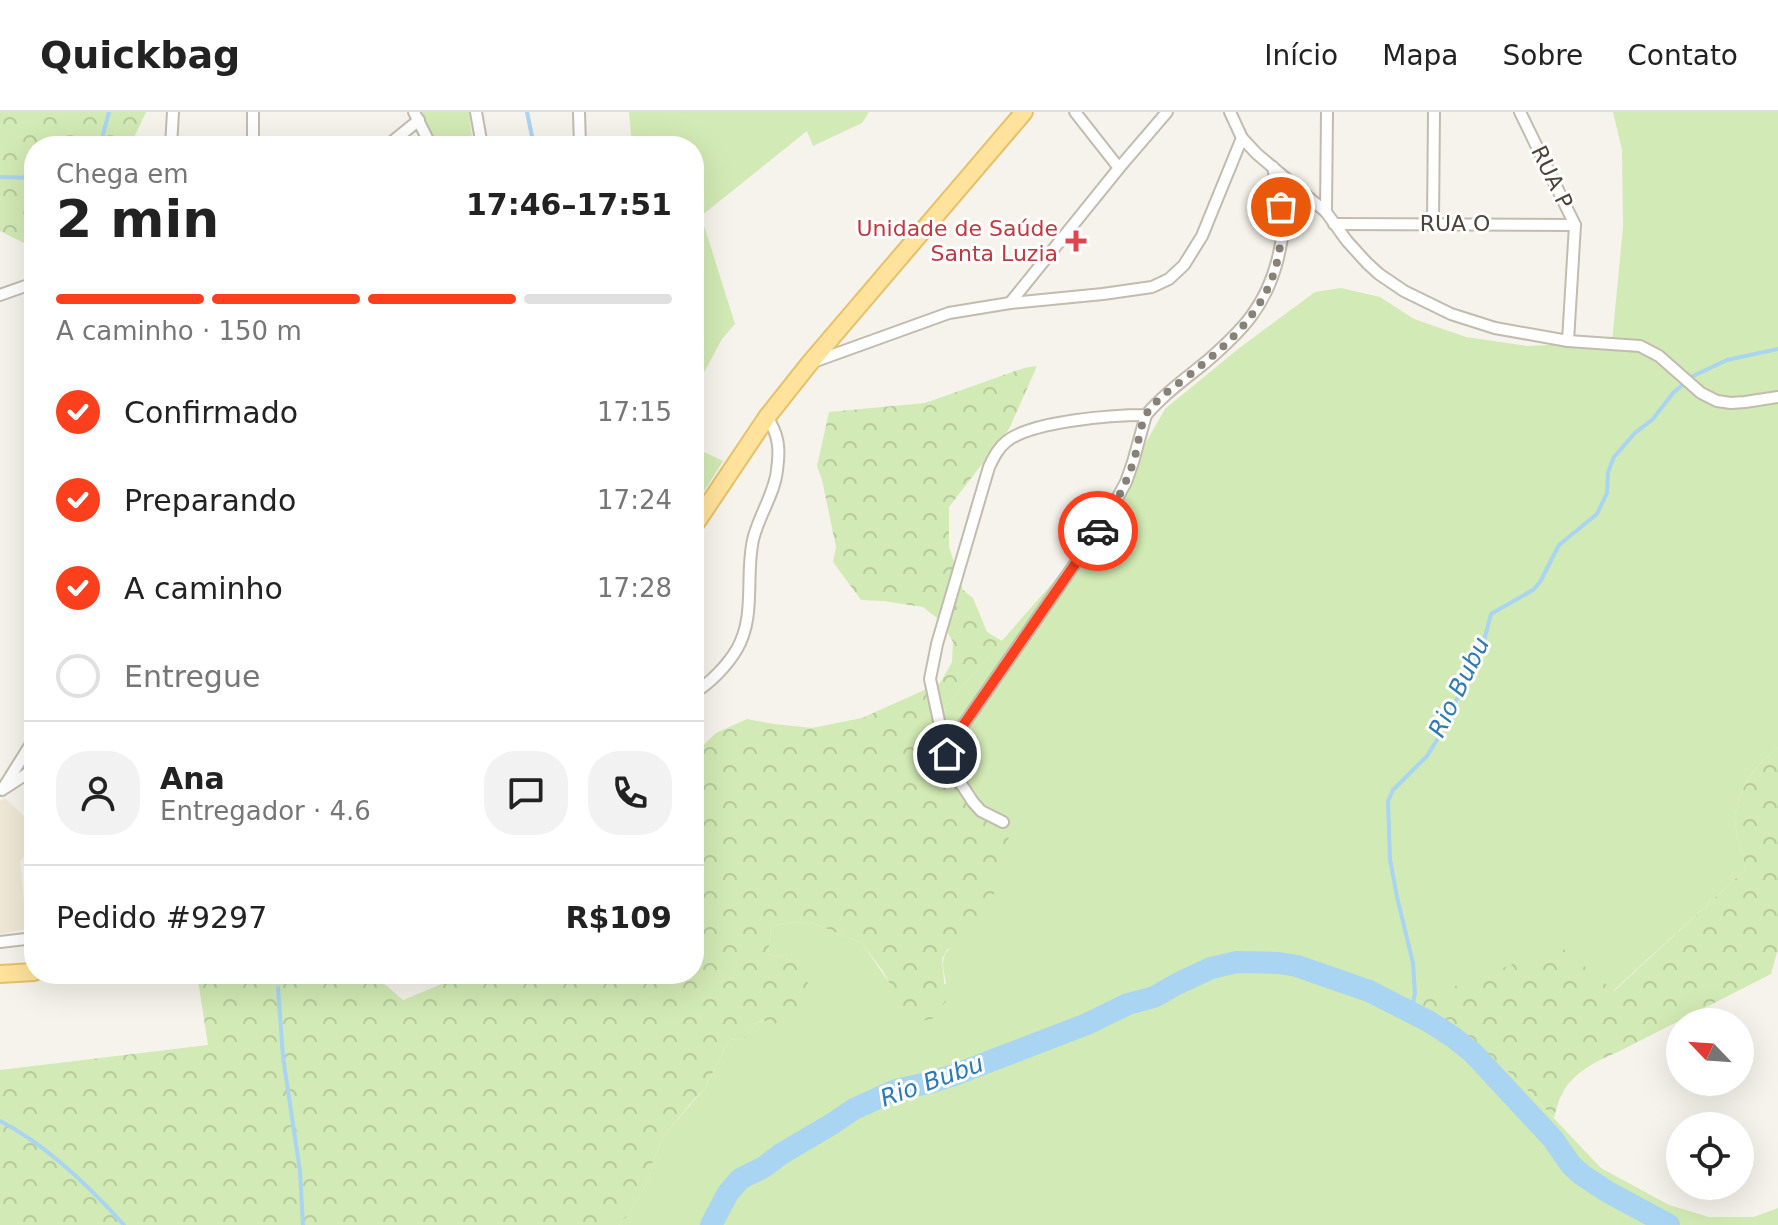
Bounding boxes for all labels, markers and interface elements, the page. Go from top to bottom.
text: Quickbag [40,33,240,77]
text: Início [1264,39,1338,72]
text: Mapa [1382,39,1459,72]
text: Sobre [1503,39,1583,72]
text: Contato [1627,39,1738,72]
street label: RUA P [1526,142,1578,212]
text: Chega em [56,159,189,189]
pin [1247,173,1315,241]
icon: bag [1259,185,1303,229]
text: 17:46–17:51 [466,187,672,222]
text: 2 min [56,189,219,249]
street label: RUA O [1420,211,1490,236]
place label: Unidade de Saúde Santa Luzia [857,216,1058,266]
marker: Unidade de Saúde Santa Luzia [1065,230,1087,252]
text: A caminho · 150 m [56,316,302,346]
icon: check [56,390,100,434]
text: Confirmado [124,395,298,430]
text: 17:15 [597,397,672,427]
icon: check [56,478,100,522]
text: Preparando [124,483,296,518]
text: 17:24 [597,485,672,515]
courier [1058,491,1138,571]
icon: car [1076,509,1120,553]
icon: check [56,566,100,610]
text: A caminho [124,571,283,606]
text: 17:28 [597,573,672,603]
water label: Rio Bubu [1423,632,1495,742]
text: Entregue [124,659,260,694]
pin [913,720,981,788]
icon: home [925,732,969,776]
button: person [56,751,140,835]
button: chat [484,751,568,835]
button: phone [588,751,672,835]
text: Ana [160,761,225,796]
text: Entregador · 4.6 [160,796,371,826]
text: Pedido #9297 [56,900,267,935]
text: R$109 [565,900,672,935]
north arrow [1666,1008,1754,1096]
map controls [1666,1008,1754,1200]
water label: Rio Bubu [877,1049,987,1113]
button: locate [1666,1112,1754,1200]

